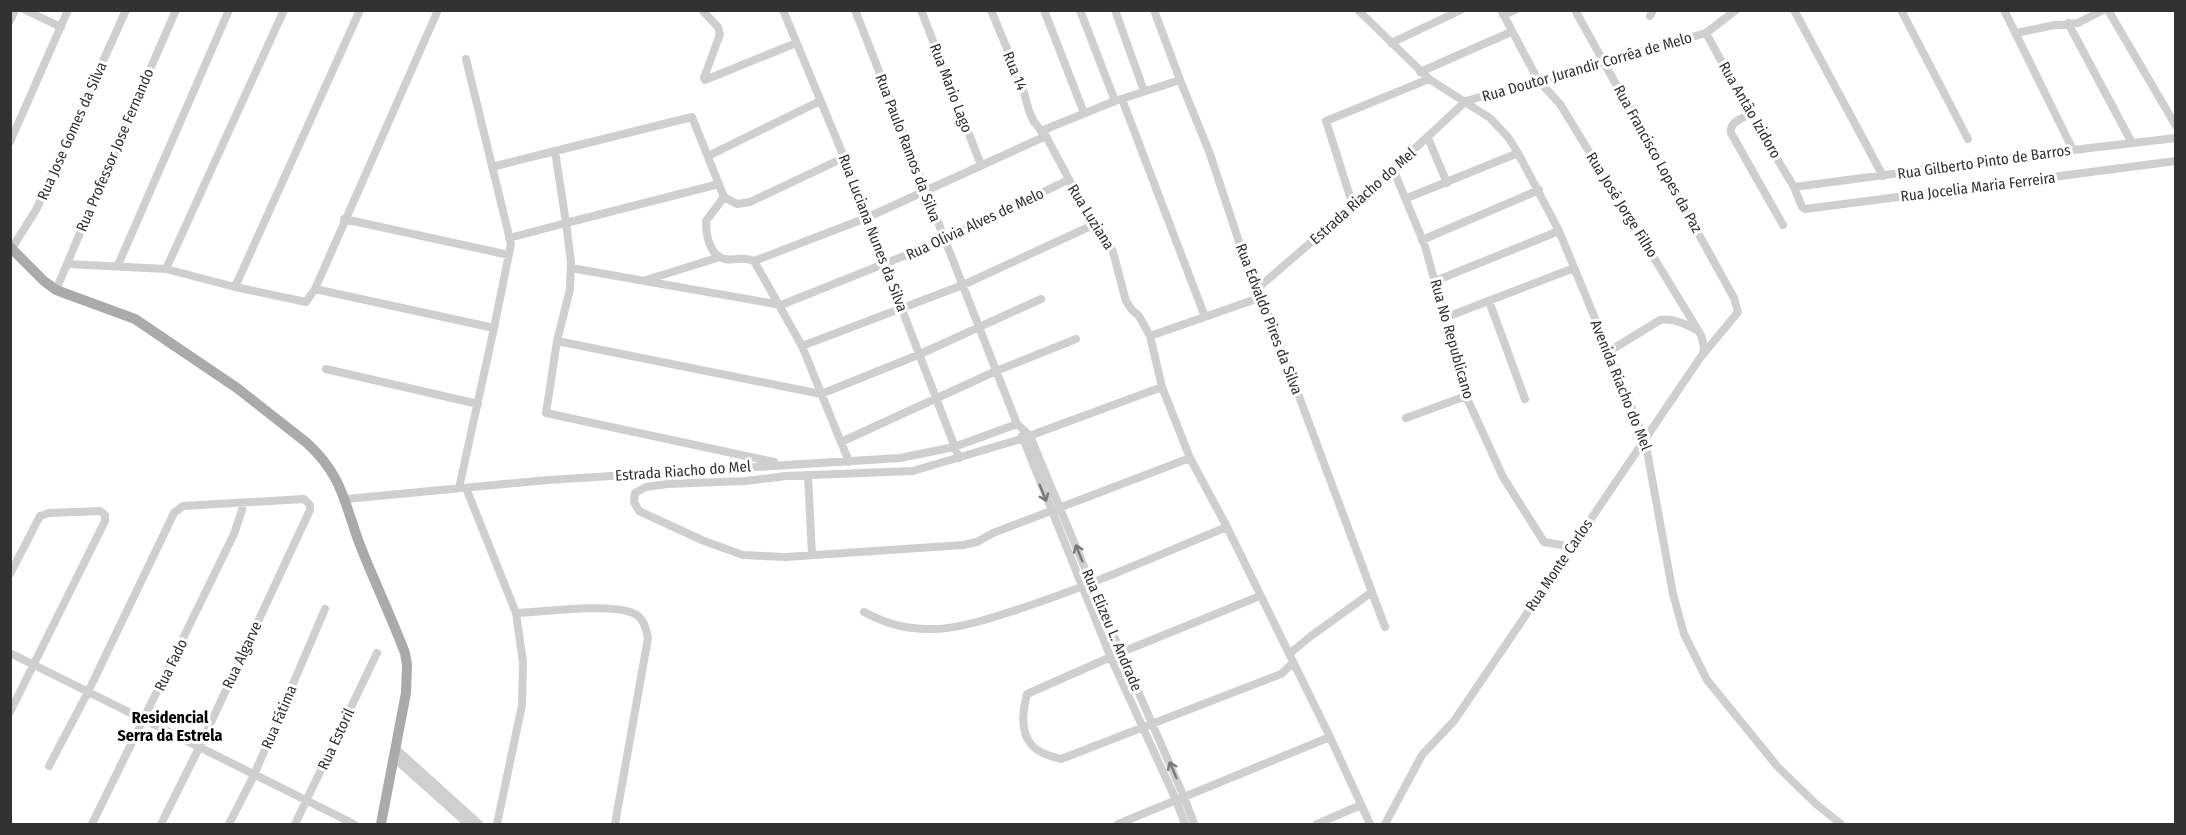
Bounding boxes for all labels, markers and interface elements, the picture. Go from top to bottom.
street label: Rua Doutor Jurandir Corrêa de Melo [1480,28,1694,106]
street label: Rua Mario Lago [926,41,976,135]
street label: Rua 14 [999,49,1031,93]
street label: Rua Jose Gomes da Silva [33,59,111,203]
street label: Rua Antão Izidoro [1715,59,1785,162]
street label: Rua Professor Jose Fernando [72,66,158,234]
street label: Rua Paulo Ramos da Silva [871,72,945,224]
street label: Rua Francisco Lopes da Paz [1610,82,1706,236]
street label: Rua Gilberto Pinto de Barros [1896,141,2072,183]
street label: Estrada Riacho do Mel [1307,144,1420,248]
street label: Rua José Jorge Filho [1582,149,1662,261]
street label: Rua Luciana Nunes da Silva [835,152,911,314]
street label: Rua Jocelia Maria Ferreira [1900,169,2056,205]
street label: Rua Luziana [1064,181,1118,253]
street label: Rua Olivia Alves de Melo [903,184,1047,264]
street label: Rua Edvaldo Pires da Silva [1232,241,1306,397]
street label: Rua No Republicano [1426,277,1478,401]
street label: Avenida Riacho do Mel [1587,317,1655,453]
street label: Estrada Riacho do Mel [615,457,751,485]
one-way arrow [1038,484,1049,502]
street label: Rua Monte Carlos [1522,516,1596,614]
one-way arrow [1073,544,1084,562]
street label: Rua Elizeu L. Andrade [1078,566,1146,694]
street label: Rua Algarve [219,619,265,691]
street label: Rua Fado [151,636,191,694]
street label: Rua Fátima [258,682,300,752]
street label: Rua Estoril [314,705,358,773]
district label: Residencial Serra da Estrela [118,708,222,745]
one-way arrow [1167,761,1178,780]

